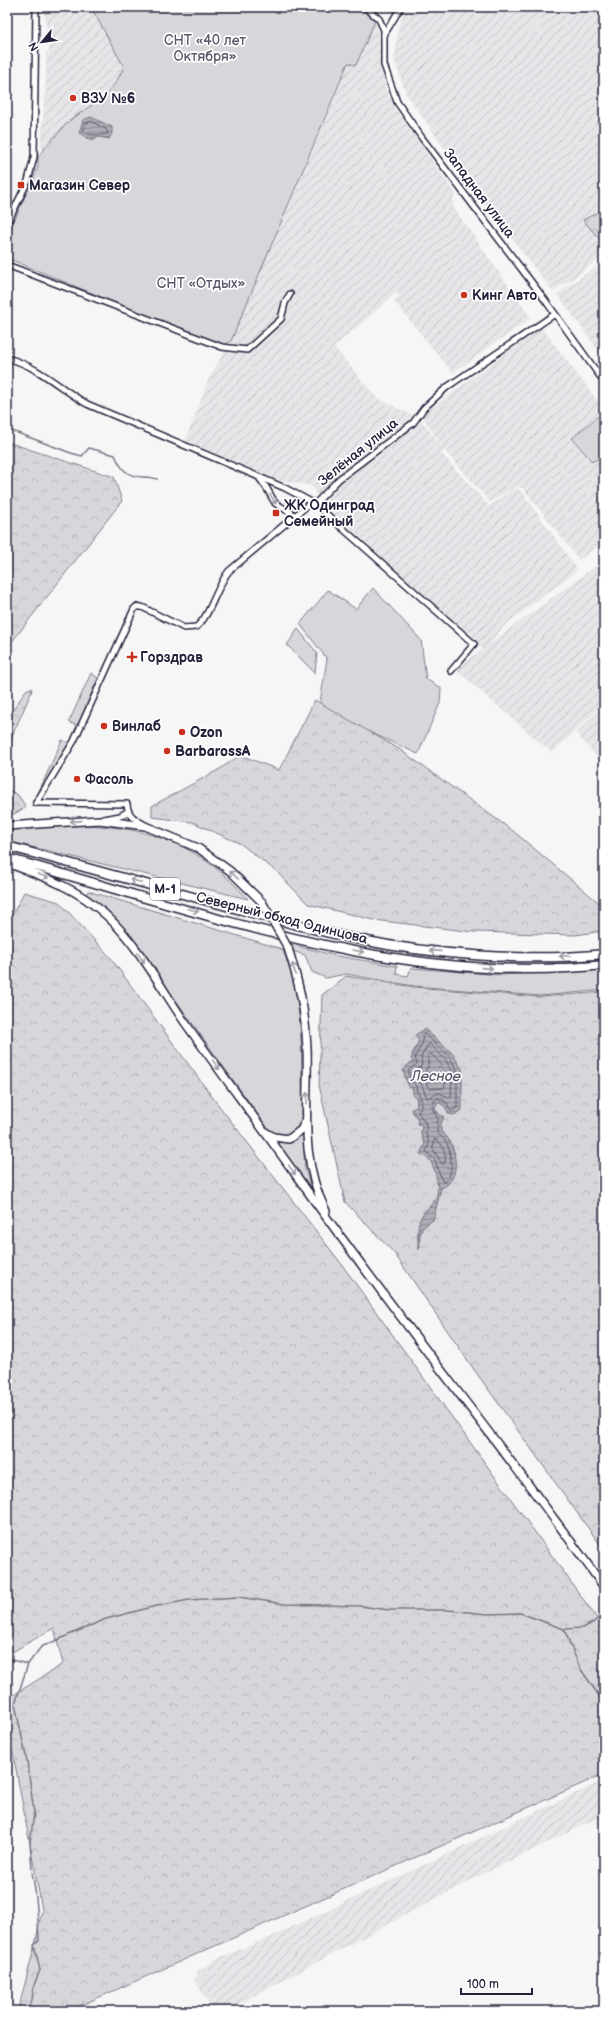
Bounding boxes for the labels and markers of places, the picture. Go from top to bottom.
place label: ВЗУ №6 [81,90,135,107]
marker: ВЗУ №6 [68,93,78,103]
place label: Магазин Север [29,177,131,194]
marker: Магазин Север [16,180,26,190]
place label: Кинг Авто [472,287,537,304]
marker: Кинг Авто [459,290,469,300]
place label: ЖК Одинград Семейный [284,497,375,530]
marker: ЖК Одинград Семейный [271,508,281,518]
place label: Горздрав [140,649,203,666]
marker: Горздрав [127,652,137,662]
place label: Винлаб [112,718,161,735]
marker: Винлаб [99,721,109,731]
place label: Ozon [190,724,223,741]
marker: Ozon [177,727,187,737]
place label: BarbarossA [175,743,251,760]
marker: BarbarossA [162,746,172,756]
place label: Фасоль [85,771,134,788]
marker: Фасоль [72,774,82,784]

